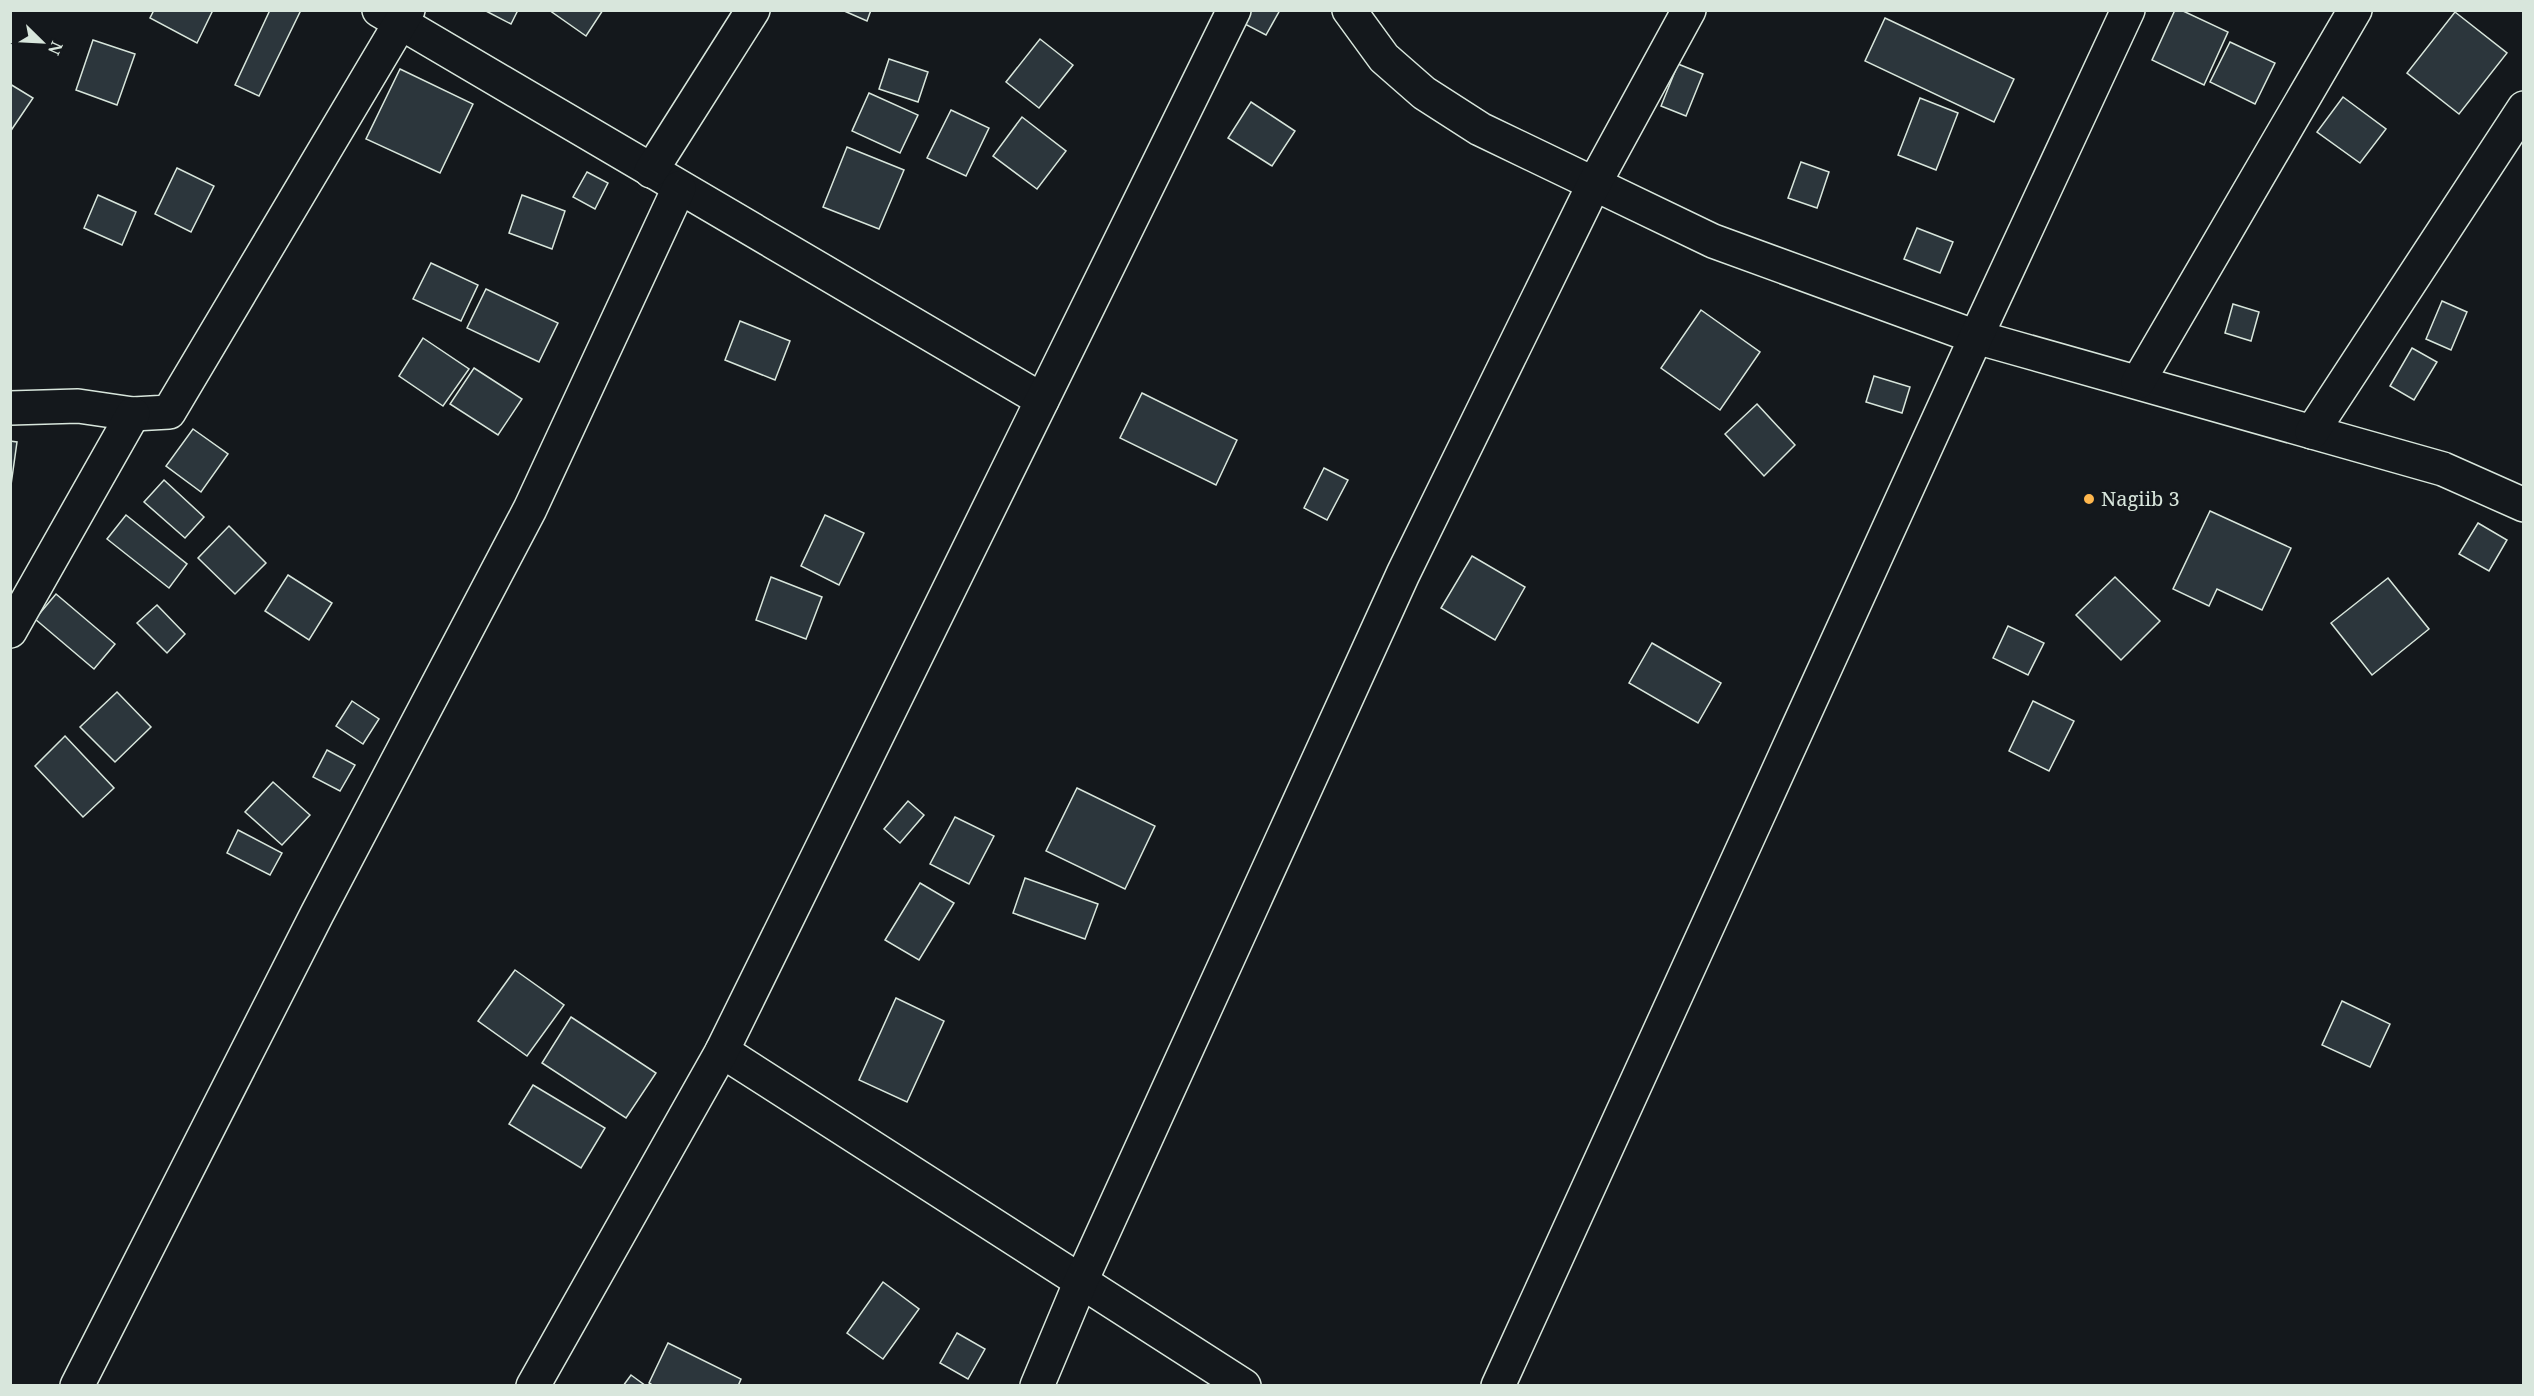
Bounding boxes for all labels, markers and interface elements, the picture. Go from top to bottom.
north arrow [12,12,72,72]
text: N [43,38,68,59]
place label: Nagiib 3 [2101,485,2180,512]
marker: Nagiib 3 [2082,492,2096,506]

